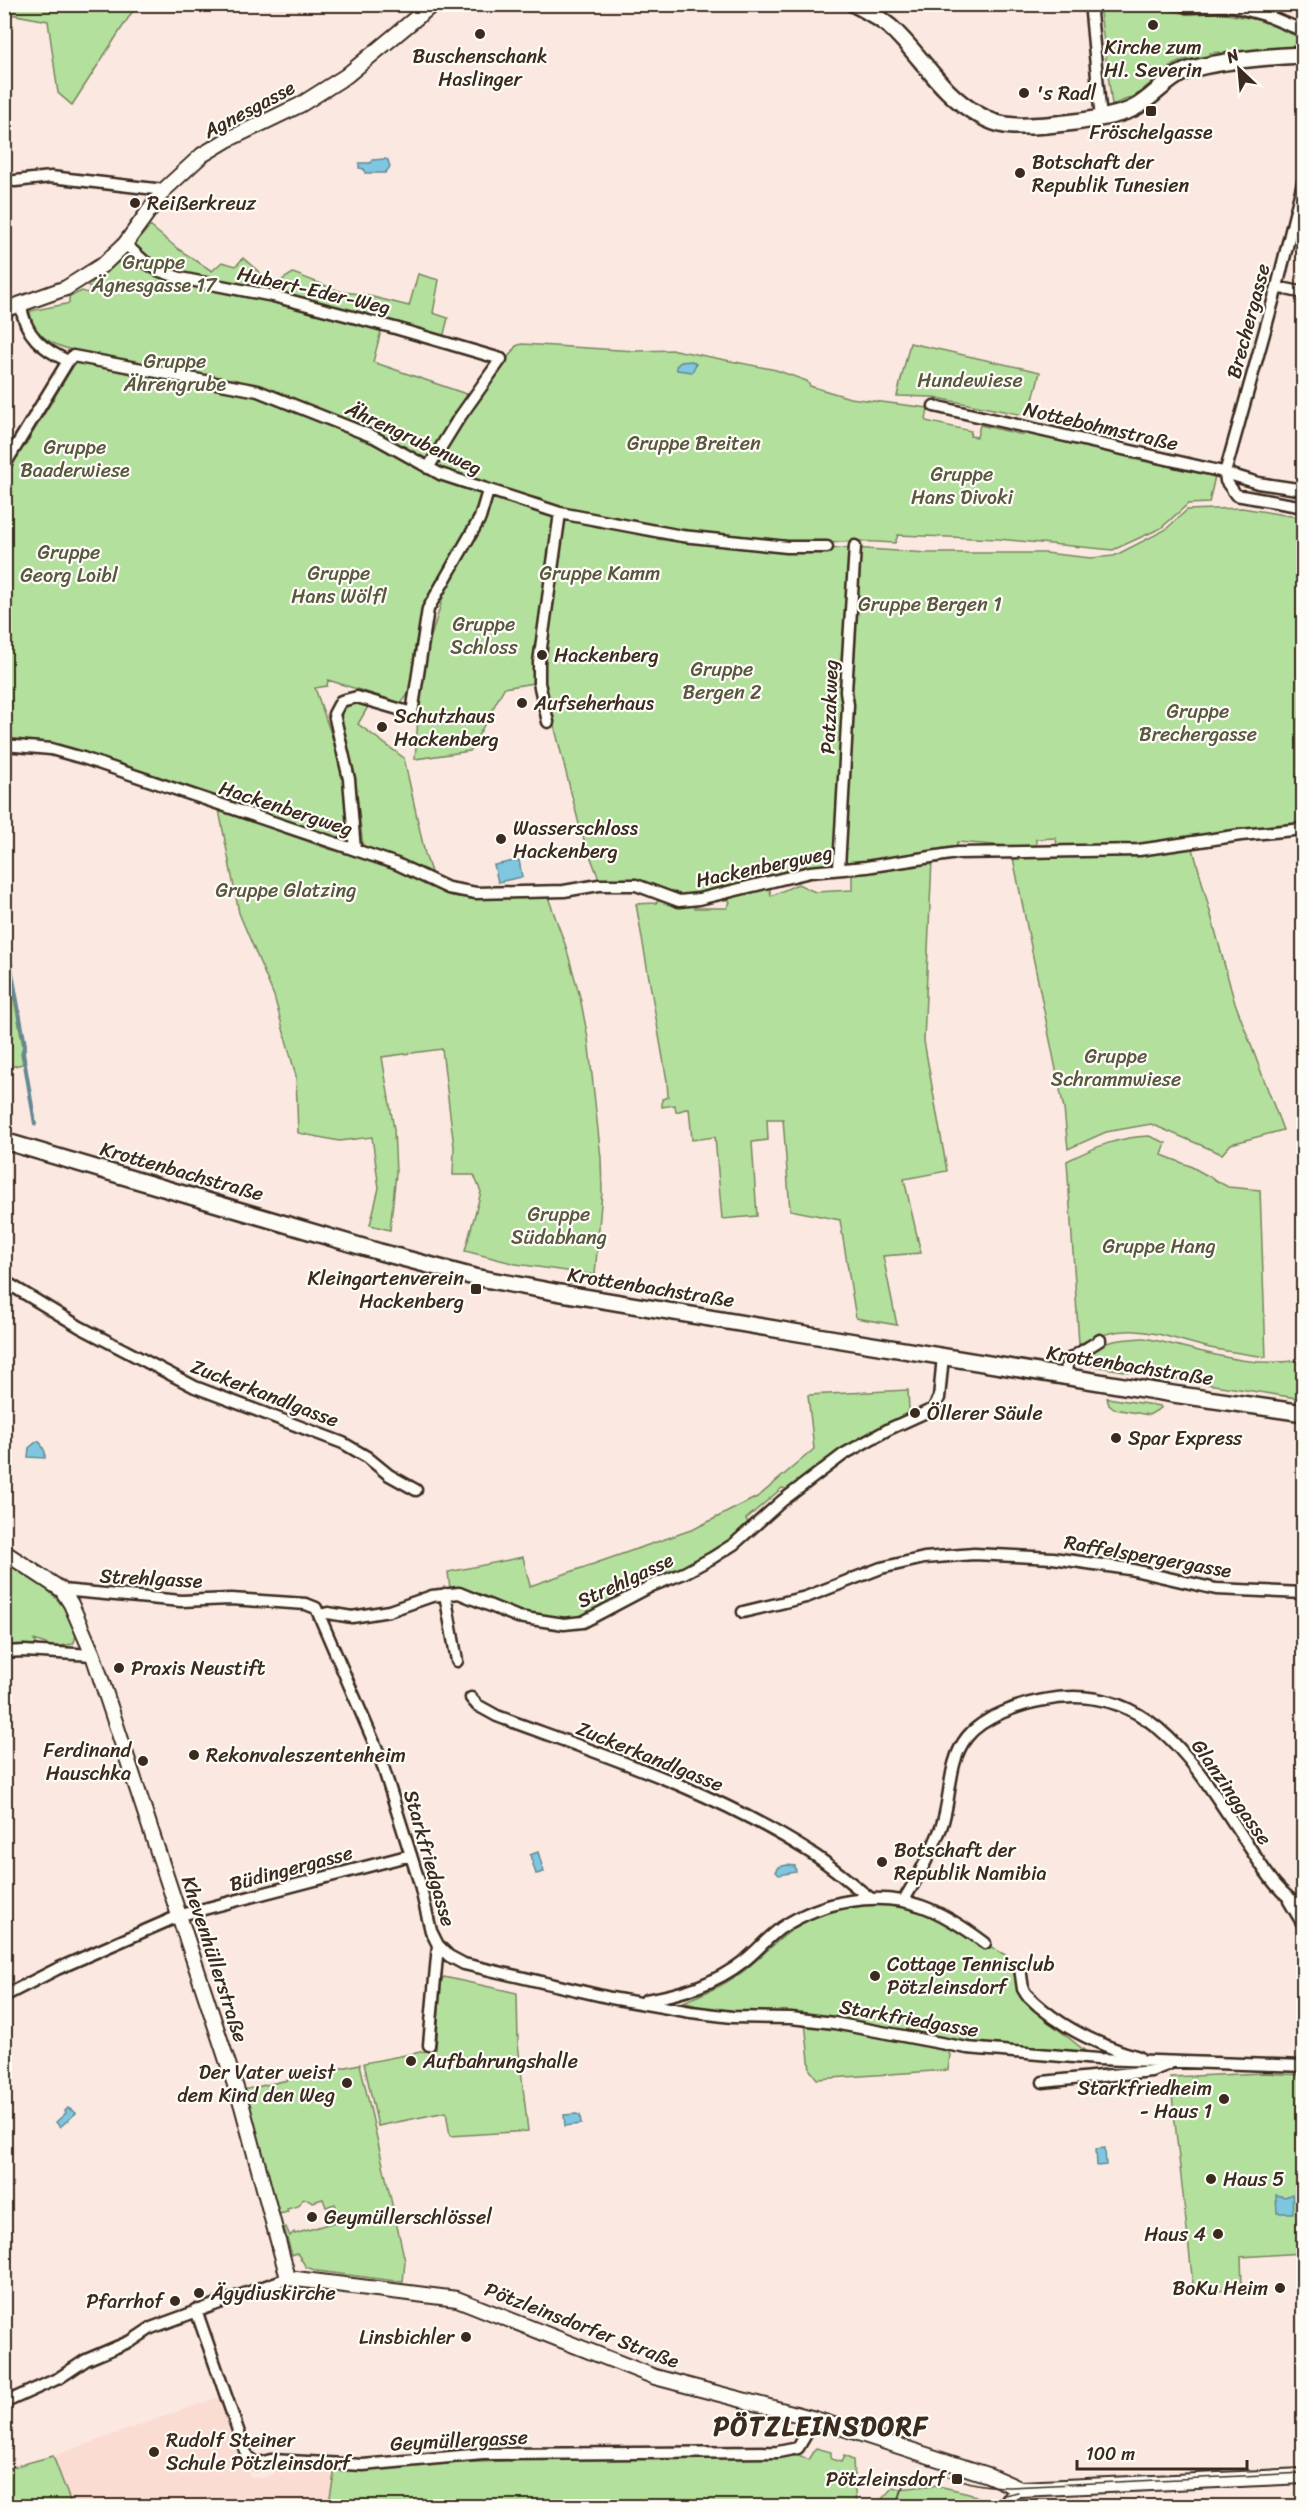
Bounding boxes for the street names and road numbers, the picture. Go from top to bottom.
street label: Agnesgasse [196,70,302,149]
street label: Hubert-Eder-Weg [234,256,394,325]
street label: Brechergasse [1216,260,1281,383]
street label: Ährengrubenweg [339,391,488,485]
street label: Nottebohmstraße [1020,392,1182,461]
street label: Patzakweg [810,659,849,755]
street label: Hackenbergweg [214,770,357,847]
street label: Hackenbergweg [692,835,836,898]
street label: Krottenbachstraße [96,1131,268,1212]
street label: Krottenbachstraße [565,1257,737,1318]
street label: Krottenbachstraße [1044,1335,1216,1396]
street label: Zuckerkandlgasse [186,1349,344,1438]
street label: Raffelspergergasse [1062,1525,1235,1588]
street label: Strehlgasse [571,1543,680,1618]
street label: Strehlgasse [99,1558,204,1599]
street label: Zuckerkandlgasse [571,1711,729,1802]
street label: Glanzinggasse [1182,1732,1281,1853]
street label: Starkfriedgasse [393,1786,466,1931]
street label: Büdingergasse [225,1835,357,1902]
street label: Khevenhüllerstraße [171,1871,258,2047]
street label: Starkfriedgasse [837,1989,981,2048]
street label: Pötzleinsdorfer Straße [479,2272,685,2379]
street label: Geymüllergasse [389,2419,529,2462]

